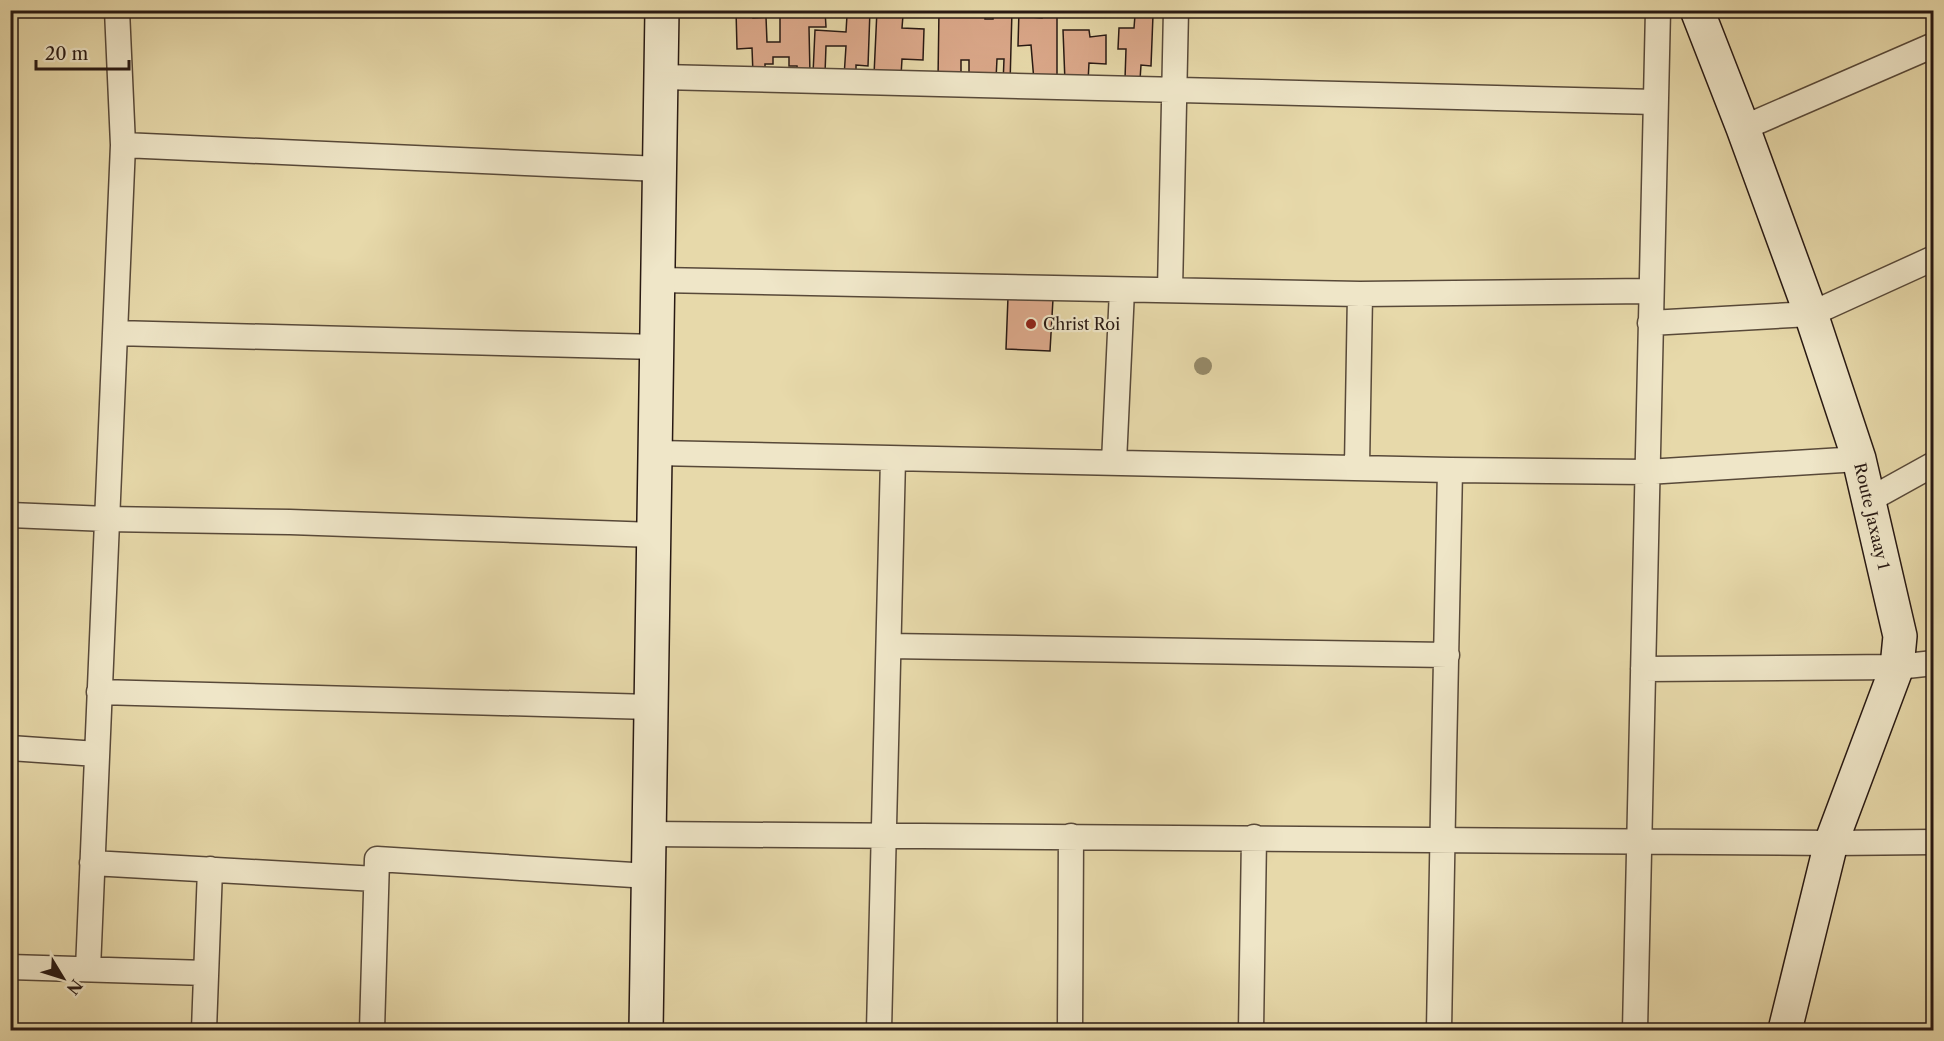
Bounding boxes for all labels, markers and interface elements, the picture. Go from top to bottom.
scale bar [36,33,129,71]
text: 20 m [45,43,89,65]
place label: Christ Roi [1043,314,1120,334]
marker: Christ Roi [1024,317,1038,331]
street label: Route Jaxaay 1 [1850,461,1894,572]
north arrow [33,948,93,1008]
text: N [63,976,87,999]

